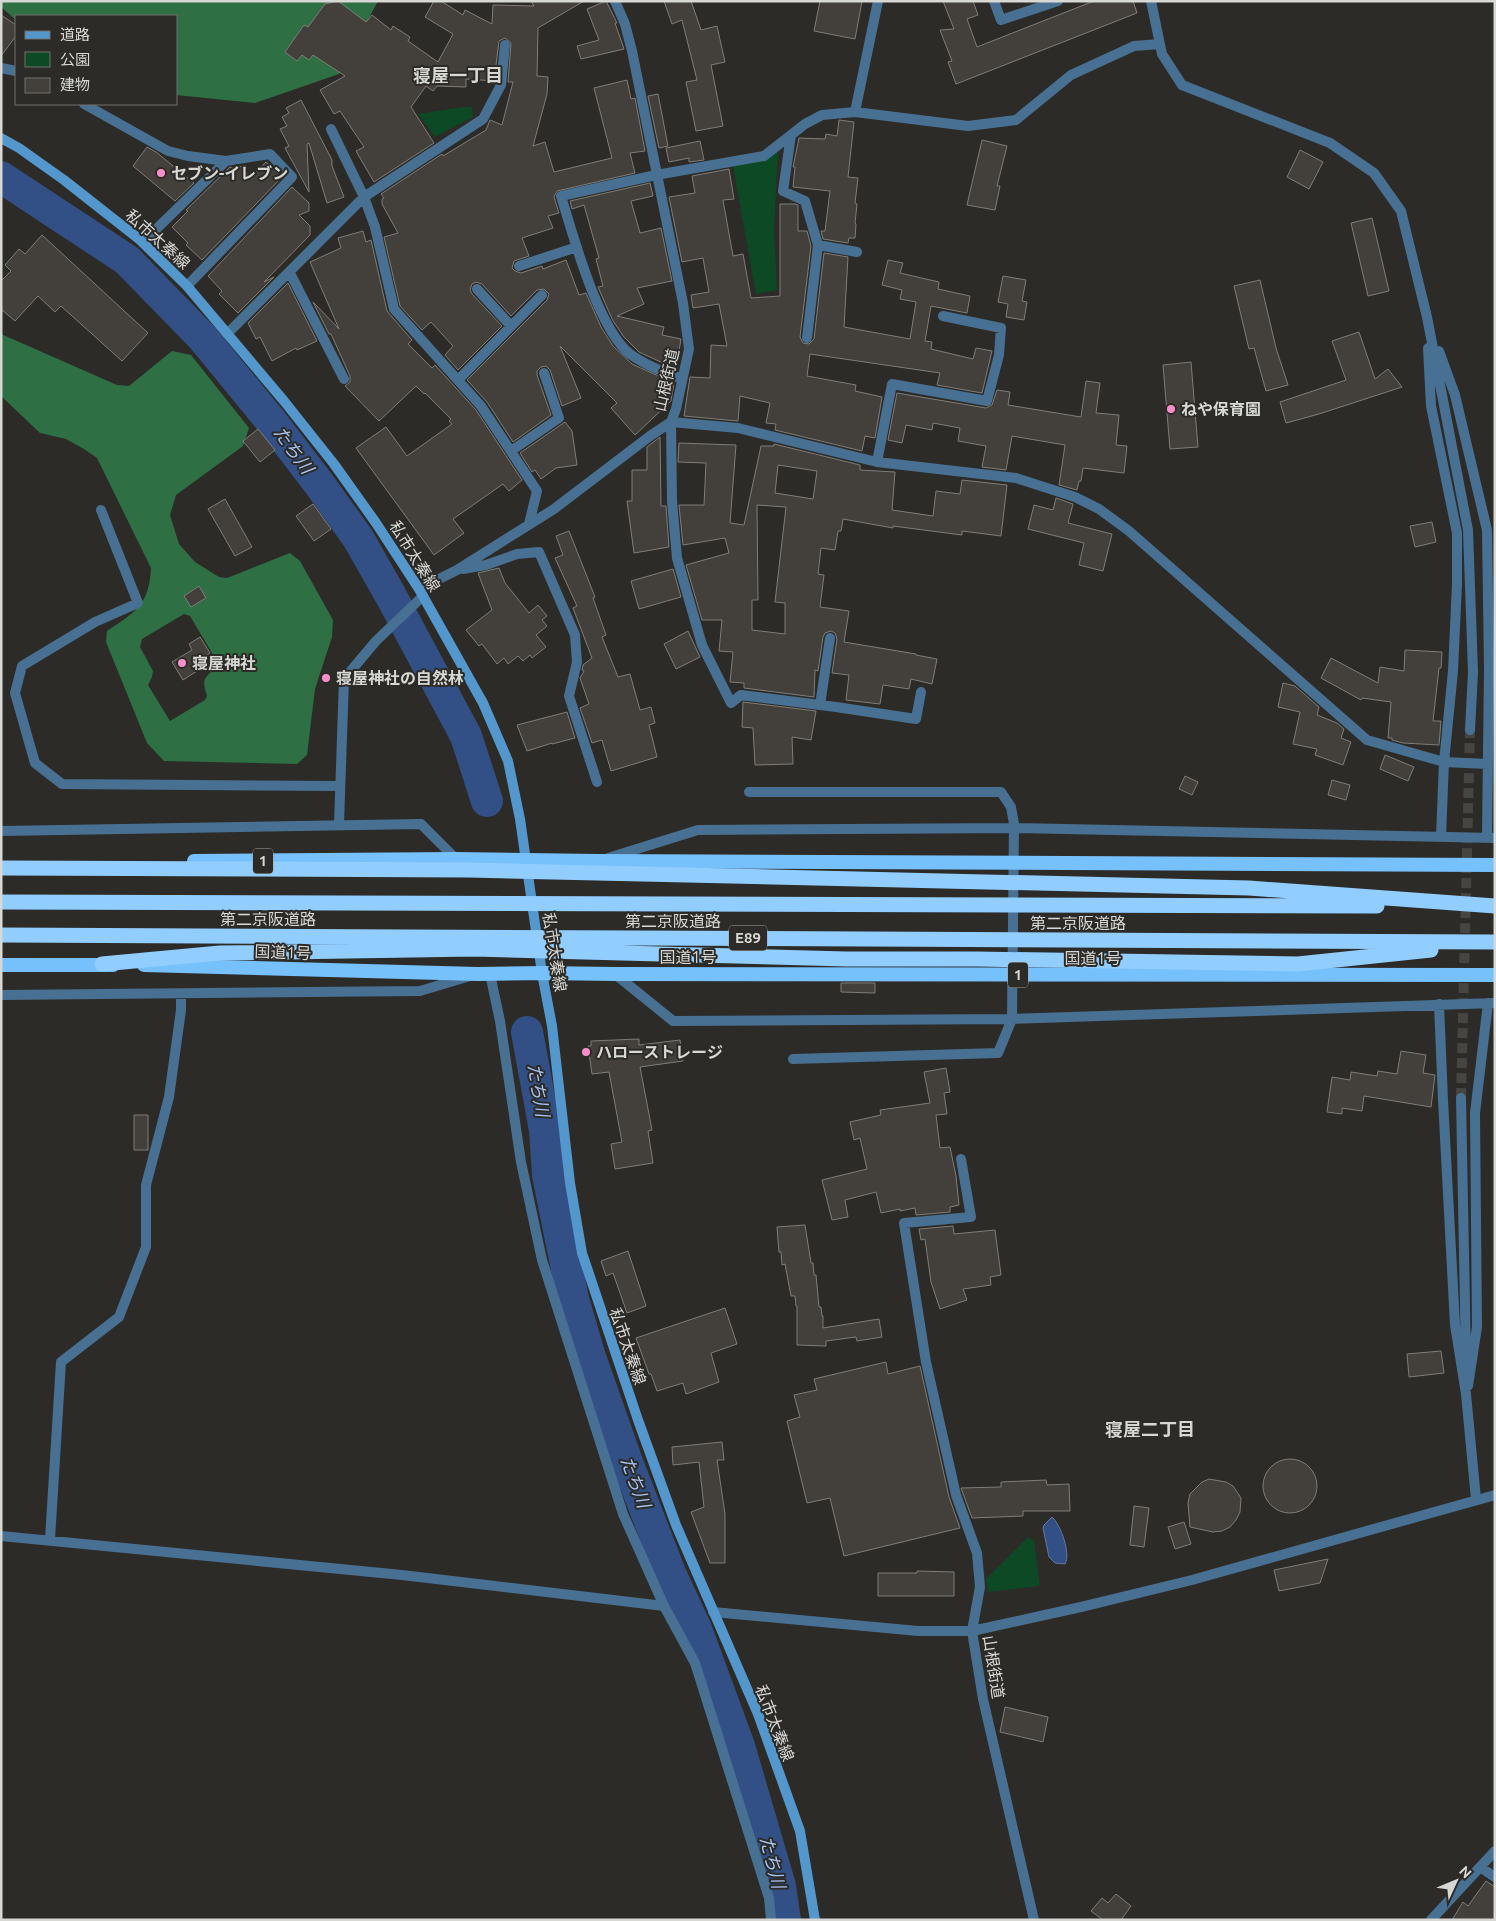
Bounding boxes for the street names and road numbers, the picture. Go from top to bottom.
street label: 私市太秦線 [122,206,194,272]
street label: 山根街道 [650,347,682,413]
street label: 私市太秦線 [386,517,444,595]
road number: 1 [253,848,273,874]
street label: 第二京阪道路 [220,910,316,928]
street label: 私市太秦線 [540,911,570,993]
street label: 第二京阪道路 [625,912,721,930]
street label: 第二京阪道路 [1030,914,1126,932]
road number: E89 [729,926,767,950]
street label: 国道1号 [254,942,312,962]
street label: 国道1号 [659,948,717,966]
street label: 国道1号 [1064,949,1122,967]
road number: 1 [1008,962,1028,988]
street label: 私市太秦線 [606,1305,650,1387]
street label: 山根街道 [980,1634,1008,1700]
street label: 私市太秦線 [752,1682,798,1764]

